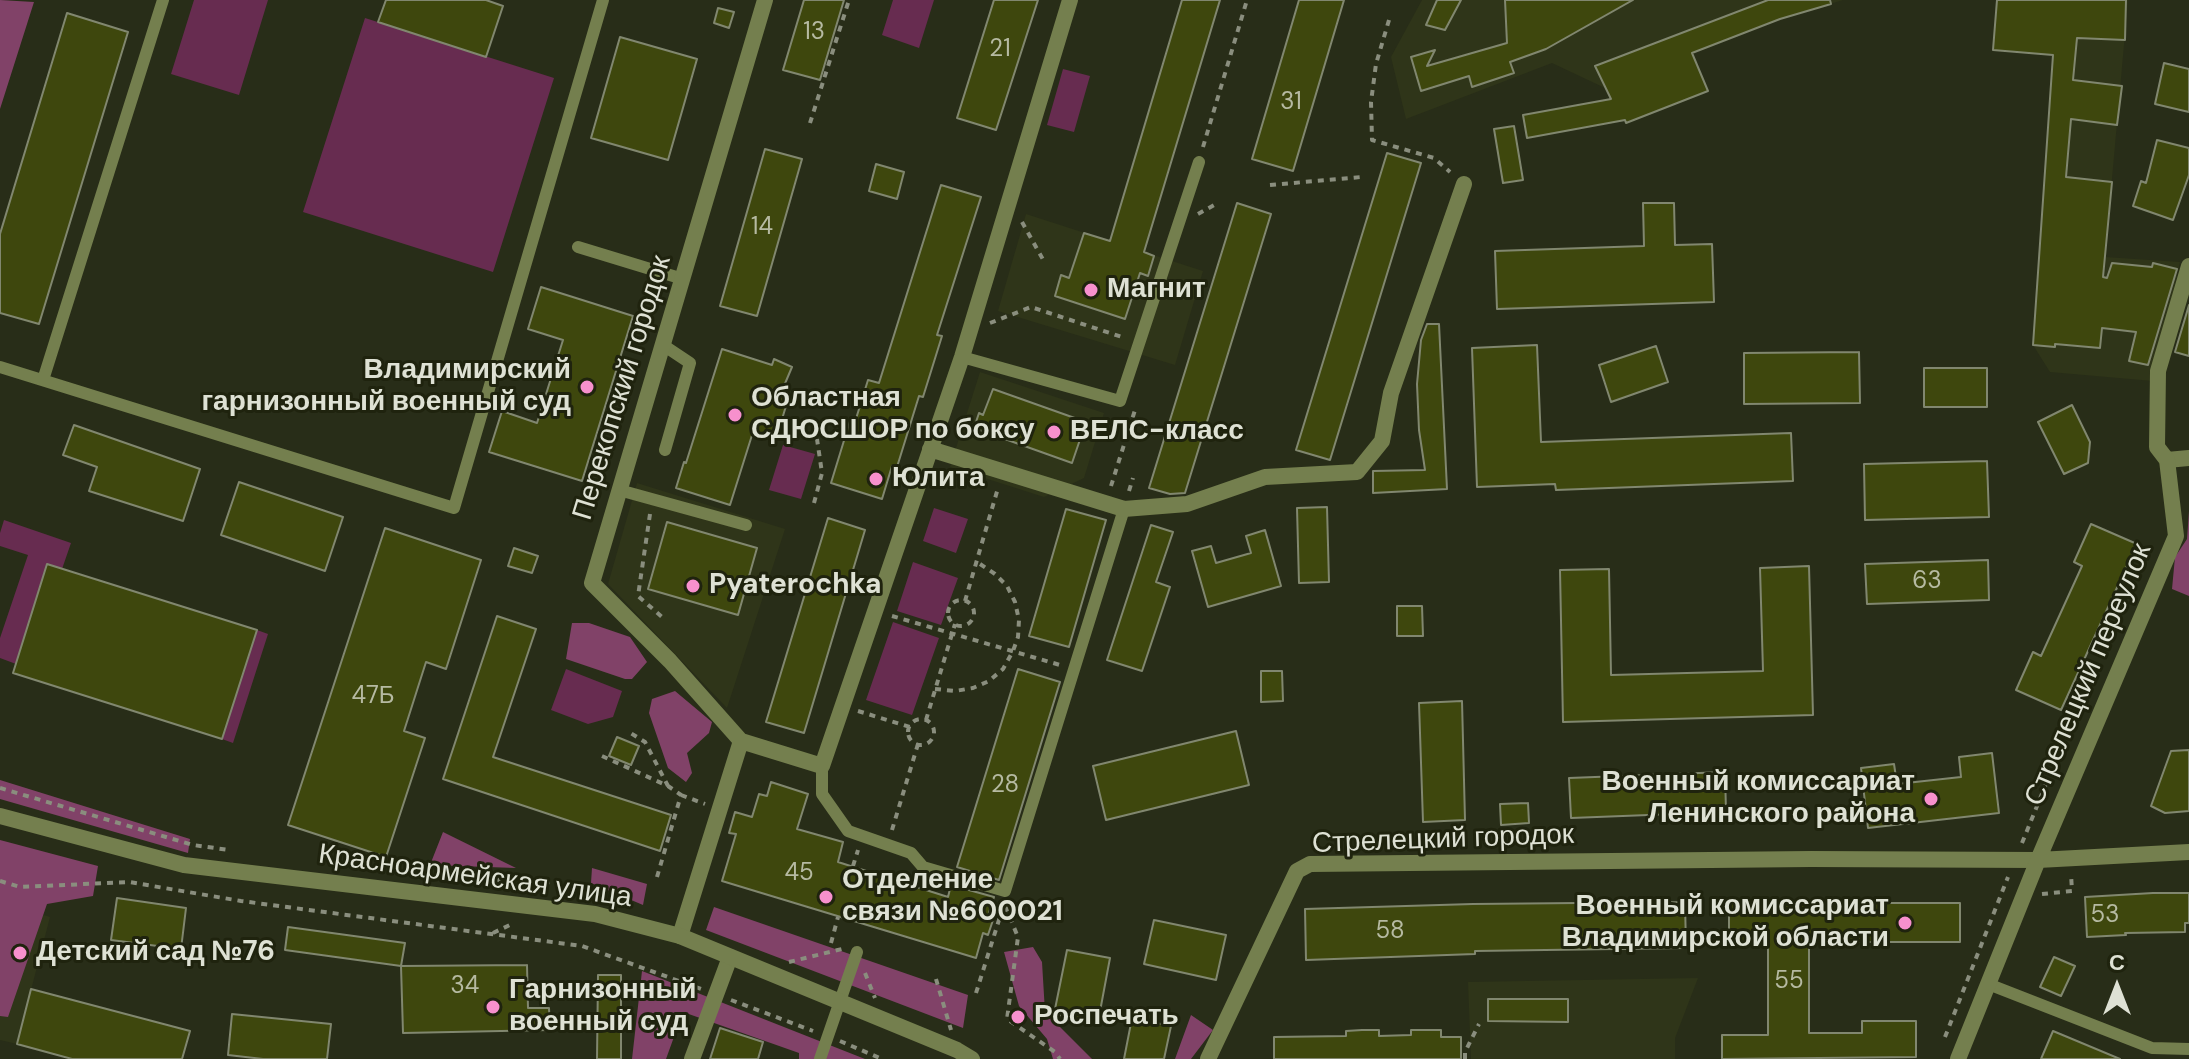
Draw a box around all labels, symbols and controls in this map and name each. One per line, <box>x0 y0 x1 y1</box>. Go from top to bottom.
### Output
house number: 13 <box>803 19 825 47</box>
house number: 21 <box>989 36 1011 64</box>
house number: 31 <box>1280 89 1302 117</box>
house number: 14 <box>751 214 773 242</box>
street label: Перекопский городок <box>567 252 679 524</box>
place label: Магнит <box>1107 273 1206 307</box>
marker: Магнит <box>1082 281 1100 299</box>
place label: Владимирский гарнизонный военный суд <box>201 354 571 420</box>
marker: Владимирский гарнизонный военный суд <box>578 378 596 396</box>
place label: Областная СДЮСШОР по боксу <box>751 382 1034 448</box>
marker: Областная СДЮСШОР по боксу <box>726 406 744 424</box>
place label: ВЕЛС-класс <box>1070 415 1244 449</box>
marker: ВЕЛС-класс <box>1045 423 1063 441</box>
place label: Юлита <box>892 462 984 496</box>
marker: Юлита <box>867 470 885 488</box>
street label: Стрелецкий переулок <box>2019 539 2159 811</box>
house number: 63 <box>1912 568 1942 596</box>
place label: Pyaterochka <box>709 569 881 603</box>
marker: Pyaterochka <box>684 577 702 595</box>
house number: 47Б <box>351 683 395 711</box>
place label: Военный комиссариат Ленинского района <box>1602 766 1915 832</box>
house number: 28 <box>991 772 1019 800</box>
marker: Военный комиссариат Ленинского района <box>1922 790 1940 808</box>
street label: Стрелецкий городок <box>1311 819 1575 861</box>
street label: Красноармейская улица <box>316 838 634 916</box>
house number: 45 <box>784 860 814 888</box>
place label: Отделение связи №600021 <box>842 864 1063 930</box>
marker: Отделение связи №600021 <box>817 888 835 906</box>
place label: Военный комиссариат Владимирской области <box>1562 890 1889 956</box>
house number: 53 <box>2091 902 2119 930</box>
marker: Военный комиссариат Владимирской области <box>1896 914 1914 932</box>
house number: 58 <box>1375 918 1405 946</box>
place label: Детский сад №76 <box>36 936 275 970</box>
marker: Детский сад №76 <box>11 944 29 962</box>
north arrow <box>2077 947 2157 1027</box>
text: С <box>2109 948 2125 977</box>
house number: 55 <box>1774 968 1804 996</box>
house number: 34 <box>451 973 479 1001</box>
place label: Гарнизонный военный суд <box>509 974 697 1040</box>
marker: Гарнизонный военный суд <box>484 998 502 1016</box>
place label: Роспечать <box>1034 1000 1179 1034</box>
marker: Роспечать <box>1009 1008 1027 1026</box>

